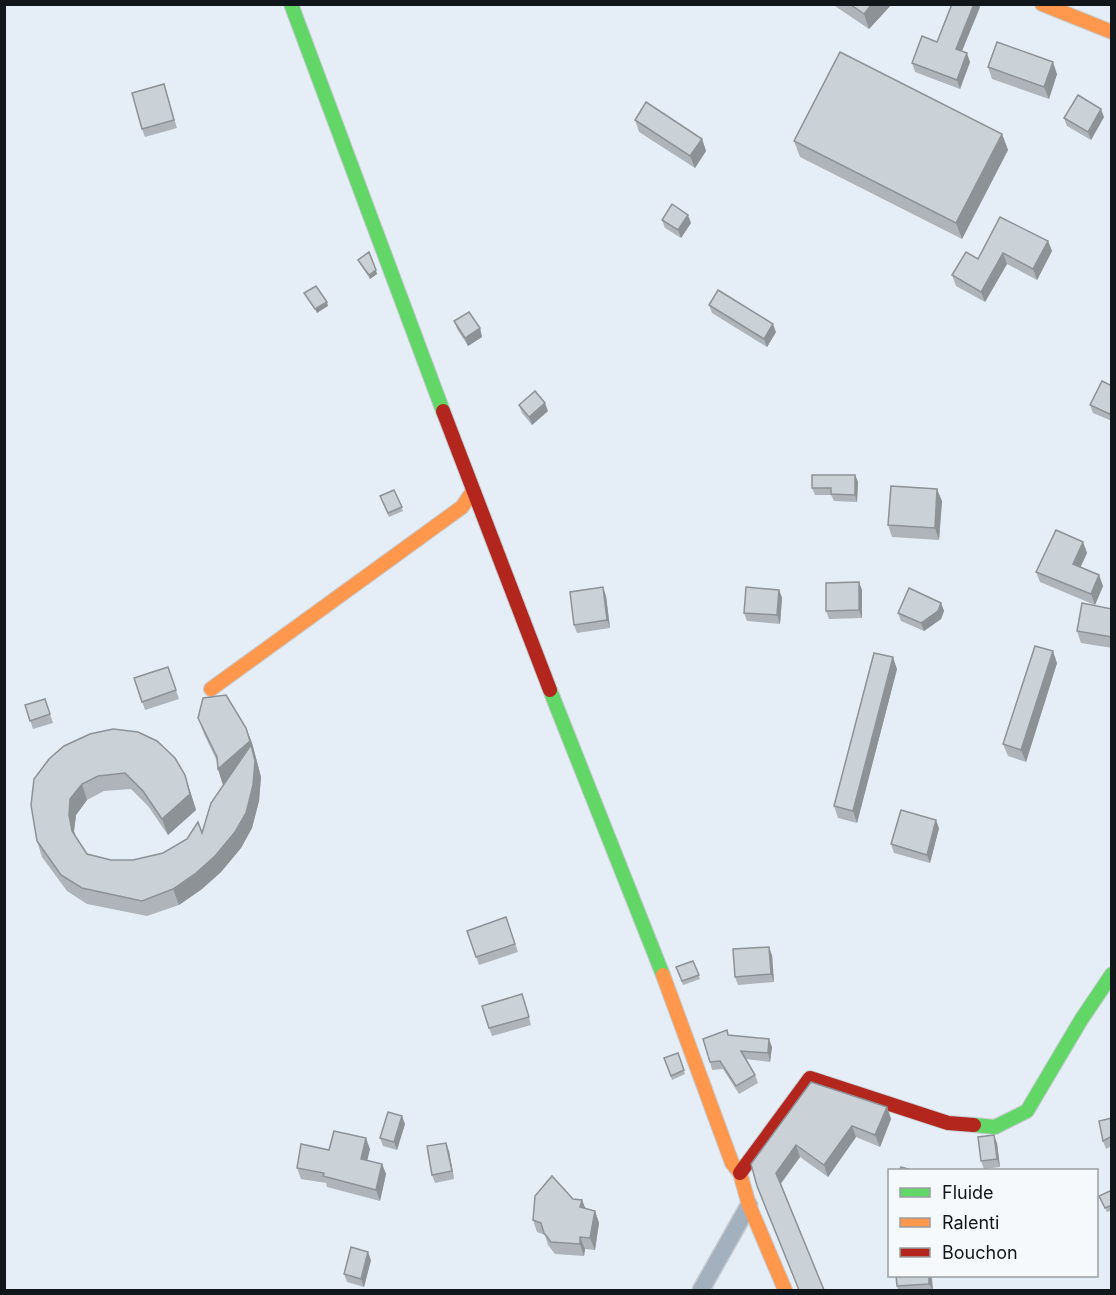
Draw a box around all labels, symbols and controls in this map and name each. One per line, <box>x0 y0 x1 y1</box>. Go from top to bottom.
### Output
legend <box>888 1169 1098 1277</box>
text: Fluide <box>942 1182 994 1203</box>
text: Ralenti <box>942 1212 999 1233</box>
text: Bouchon <box>942 1242 1018 1263</box>

